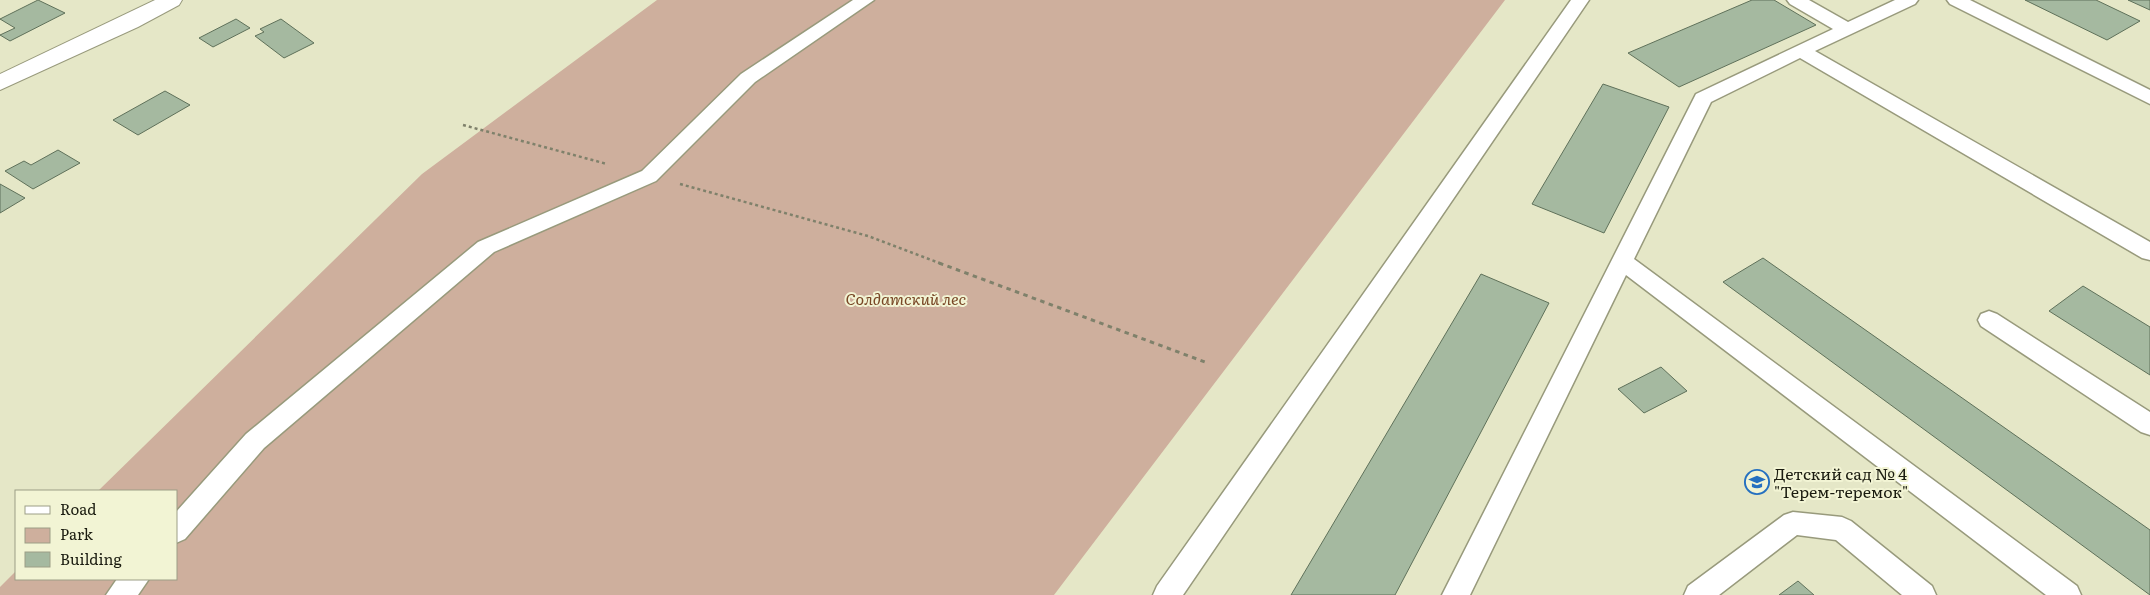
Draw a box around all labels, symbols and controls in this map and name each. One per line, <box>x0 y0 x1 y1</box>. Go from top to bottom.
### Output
park label: Солдатский лес <box>846 286 967 310</box>
place label: Детский сад № 4 "Терем-теремок" <box>1774 461 1908 503</box>
school or university icon: Детский сад № 4 "Терем-теремок" <box>1744 469 1770 495</box>
legend <box>15 490 178 580</box>
text: Road <box>60 497 96 520</box>
text: Park <box>60 522 94 545</box>
text: Building <box>60 547 122 570</box>

